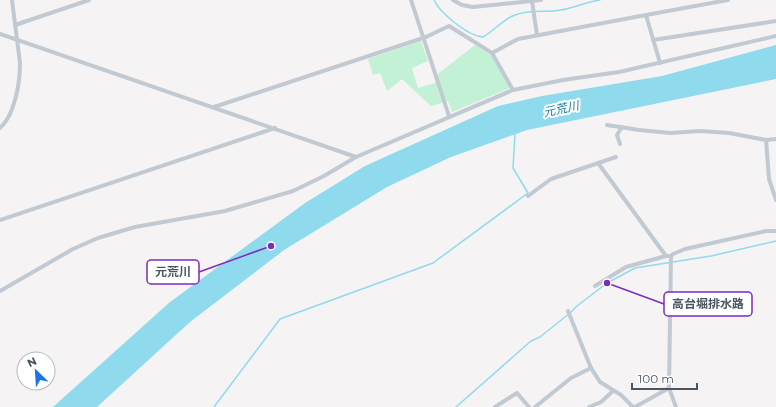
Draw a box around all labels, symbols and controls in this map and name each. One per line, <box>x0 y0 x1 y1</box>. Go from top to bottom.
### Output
water label: 元荒川 <box>542 97 582 120</box>
callout: 元荒川 <box>147 260 199 284</box>
text: 元荒川 <box>155 264 191 279</box>
callout: 高台堀排水路 <box>664 292 752 316</box>
text: 高台堀排水路 <box>672 296 744 311</box>
north arrow <box>16 351 56 391</box>
text: N <box>25 354 39 370</box>
scale bar <box>632 365 697 391</box>
text: 100 m <box>638 371 674 386</box>

